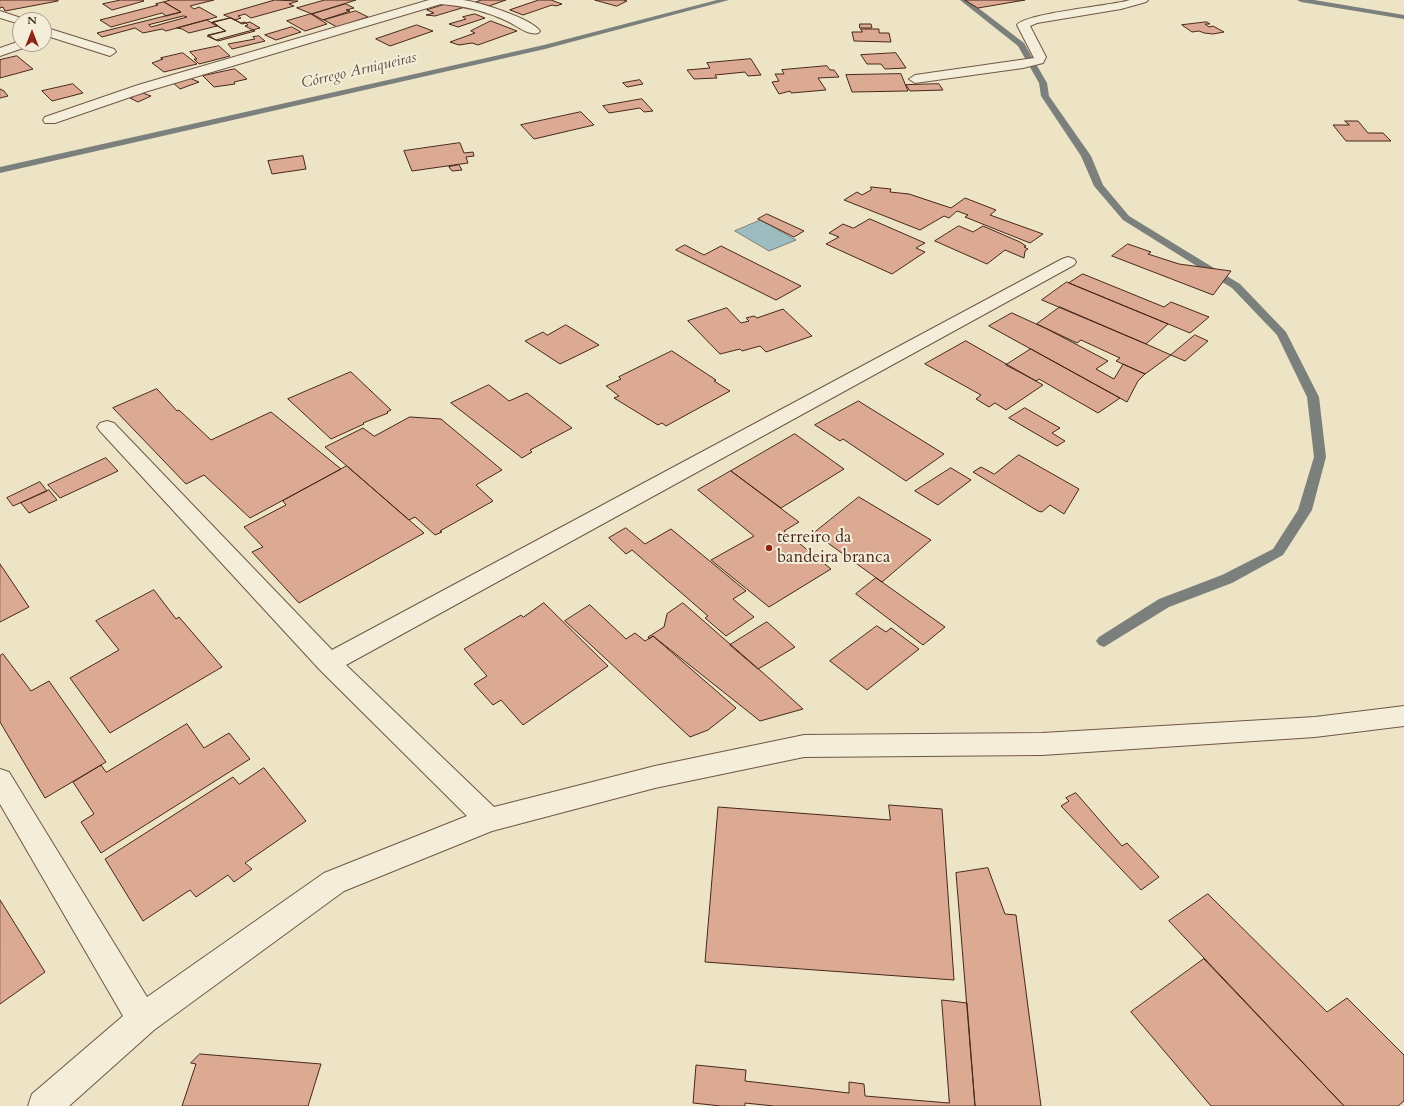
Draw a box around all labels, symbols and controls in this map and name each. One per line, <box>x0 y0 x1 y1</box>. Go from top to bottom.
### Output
north arrow <box>12 12 52 52</box>
text: N <box>27 13 37 28</box>
water label: Córrego Arniqueiras <box>300 49 418 93</box>
place label: terreiro da bandeira branca <box>777 528 890 568</box>
marker: terreiro da bandeira branca <box>764 543 774 553</box>

